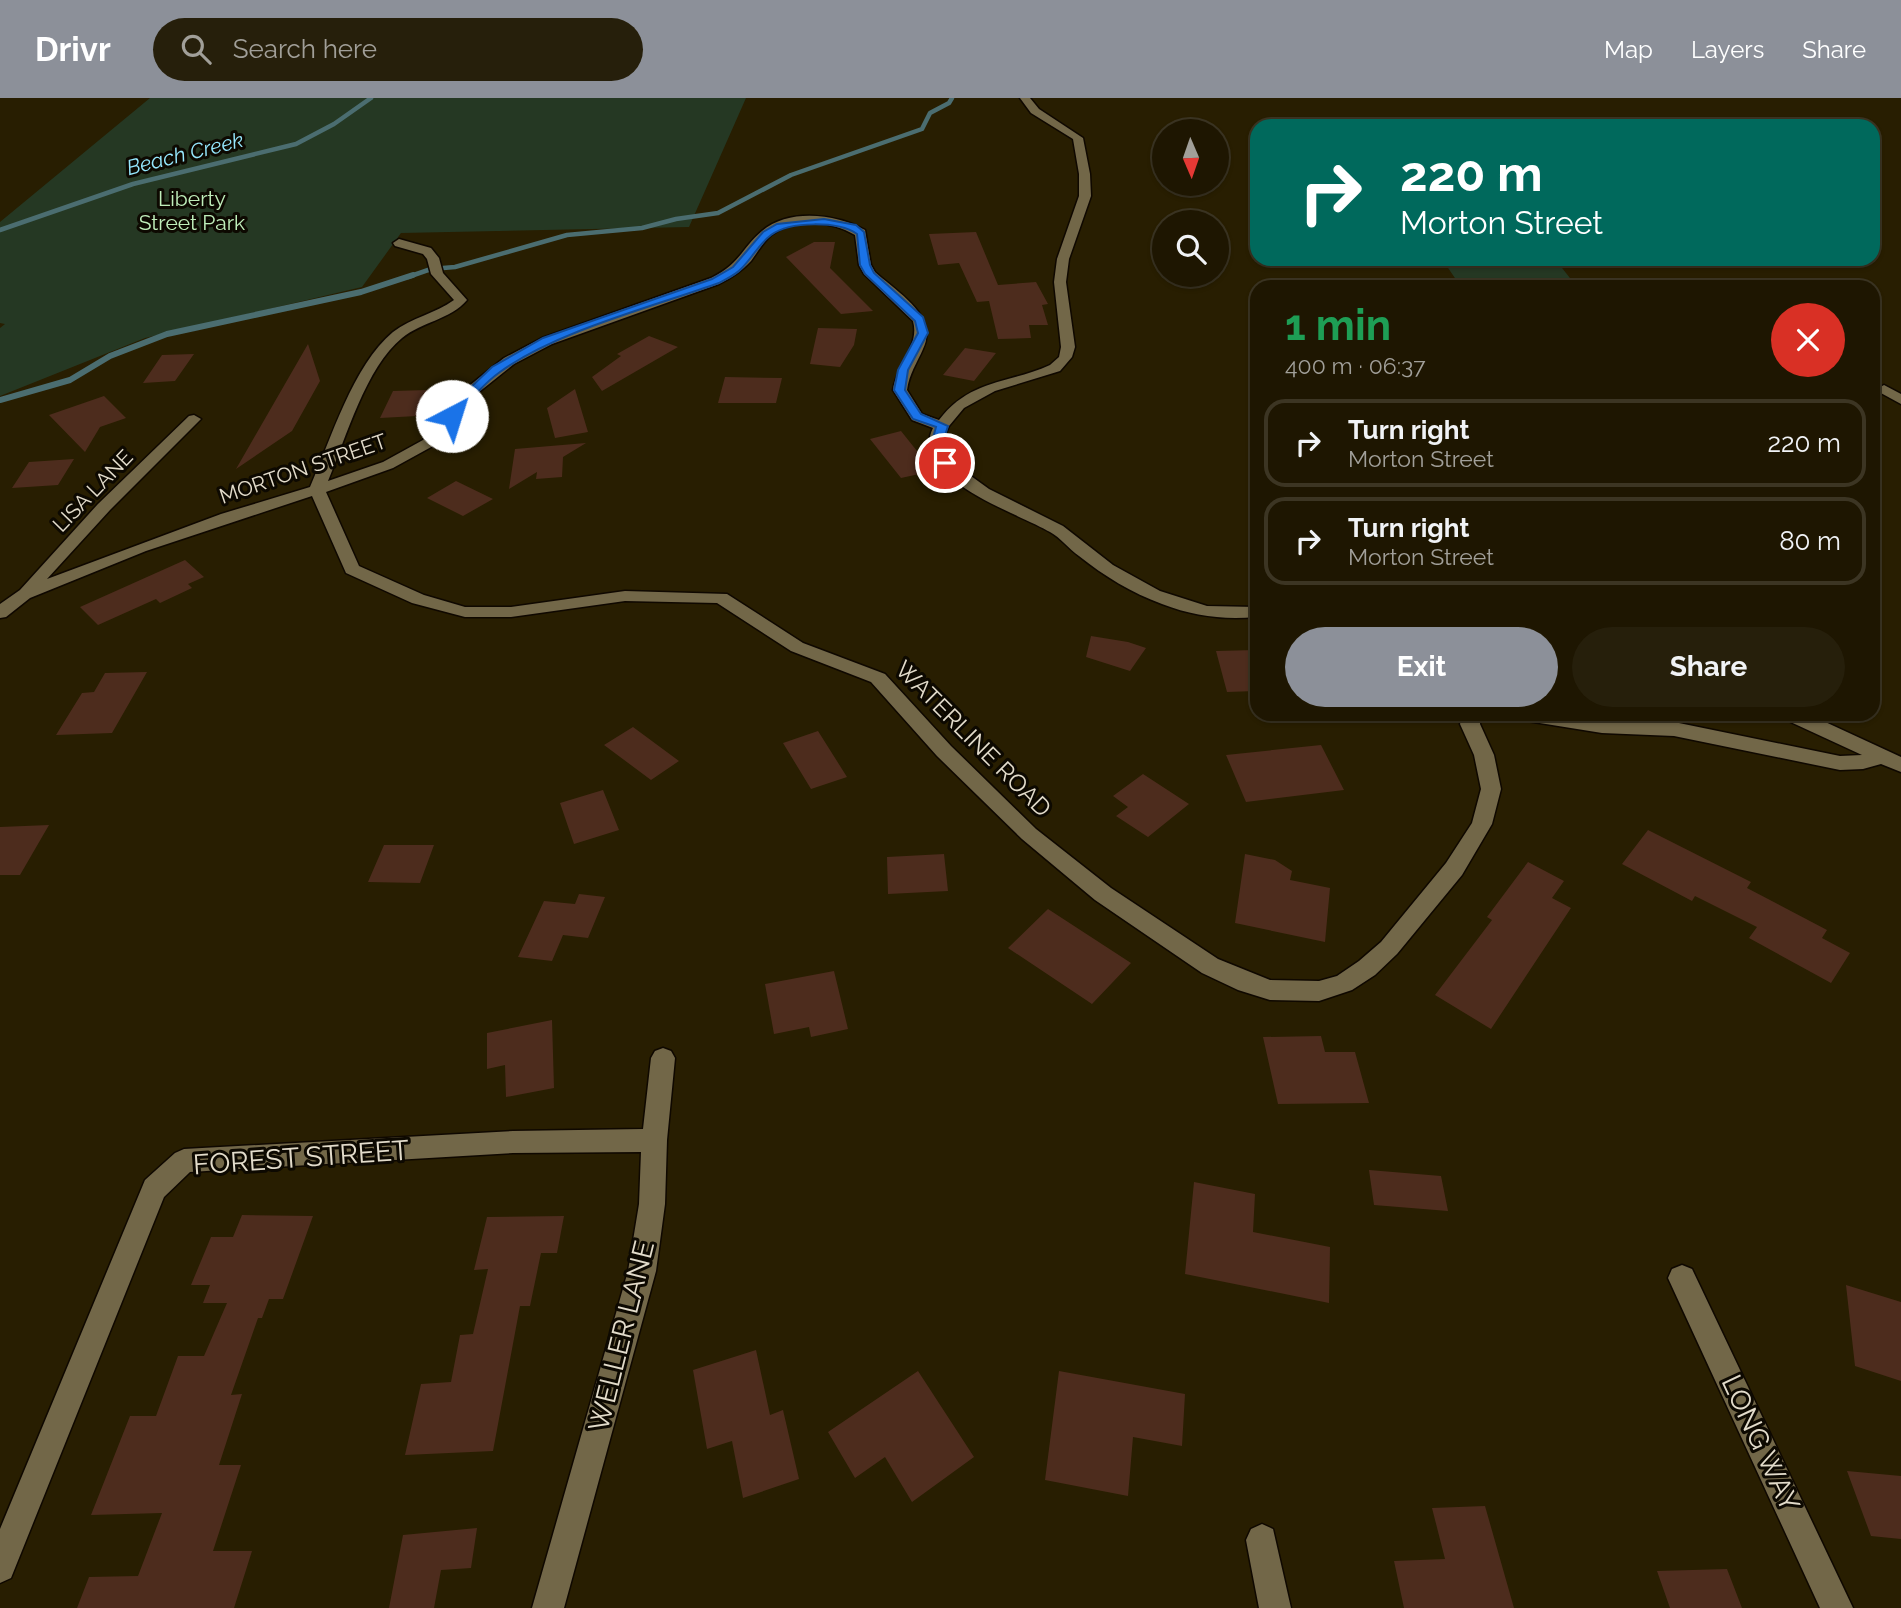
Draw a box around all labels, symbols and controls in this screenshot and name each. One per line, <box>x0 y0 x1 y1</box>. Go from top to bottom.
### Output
search box <box>153 18 643 81</box>
text: Drivr <box>35 30 111 69</box>
icon: search <box>177 30 215 68</box>
text: Search here <box>233 34 377 64</box>
text: Map <box>1604 35 1653 64</box>
text: Layers <box>1691 35 1764 64</box>
text: Share <box>1802 35 1866 64</box>
north arrow <box>1152 119 1228 196</box>
map controls <box>1152 119 1229 287</box>
water label: Beach Creek <box>124 127 246 180</box>
text: 220 m <box>1400 145 1543 202</box>
icon: right <box>1285 147 1376 238</box>
park label: Liberty Street Park <box>139 186 245 235</box>
text: Morton Street <box>1400 204 1603 241</box>
button: search <box>1152 210 1229 287</box>
text: 1 min <box>1285 301 1391 350</box>
button: close <box>1771 303 1845 377</box>
text: 400 m · 06:37 <box>1285 352 1426 379</box>
position arrow <box>415 379 489 453</box>
text: Turn right <box>1348 415 1469 445</box>
icon: right <box>1289 424 1327 462</box>
street label: MORTON STREET <box>216 428 390 509</box>
text: 220 m <box>1767 428 1841 458</box>
pin <box>915 433 975 493</box>
street label: LISA LANE <box>47 444 138 537</box>
icon: arrive <box>926 444 964 482</box>
text: Morton Street <box>1348 445 1494 472</box>
text: Turn right <box>1348 513 1469 543</box>
icon: right <box>1289 522 1327 560</box>
text: 80 m <box>1779 526 1841 556</box>
text: Morton Street <box>1348 543 1494 570</box>
button: Exit <box>1285 627 1558 707</box>
button: Share <box>1572 627 1845 707</box>
street label: WATERLINE ROAD <box>889 655 1057 823</box>
street label: FOREST STREET <box>192 1133 410 1181</box>
street label: WELLER LANE <box>582 1237 661 1435</box>
street label: LONG WAY <box>1715 1370 1807 1517</box>

